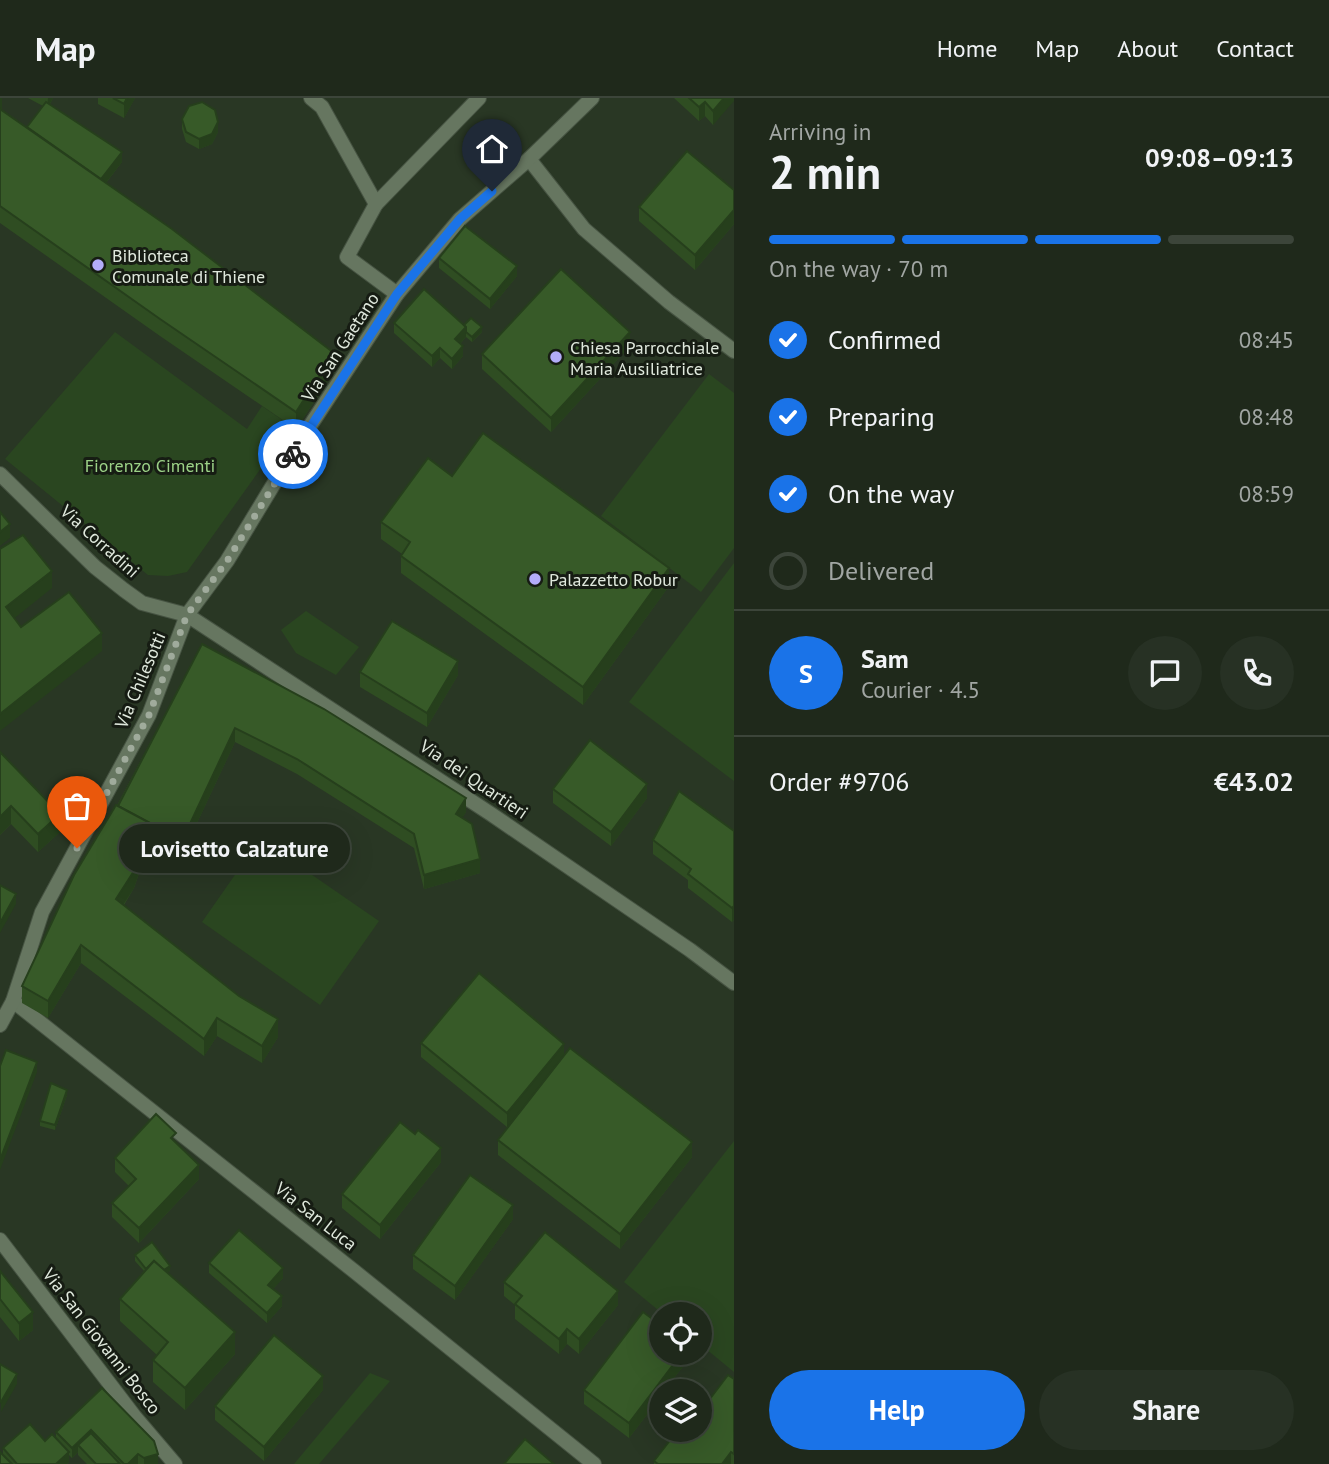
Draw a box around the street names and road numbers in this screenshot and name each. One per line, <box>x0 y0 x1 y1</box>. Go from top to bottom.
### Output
street label: Via San Gaetano <box>296 288 384 407</box>
street label: Via Corradini <box>55 499 144 582</box>
street label: Via Chilesotti <box>109 628 171 733</box>
street label: Via dei Quartieri <box>415 734 533 824</box>
street label: Via San Luca <box>270 1176 362 1255</box>
street label: Via San Giovanni Bosco <box>37 1263 166 1419</box>

